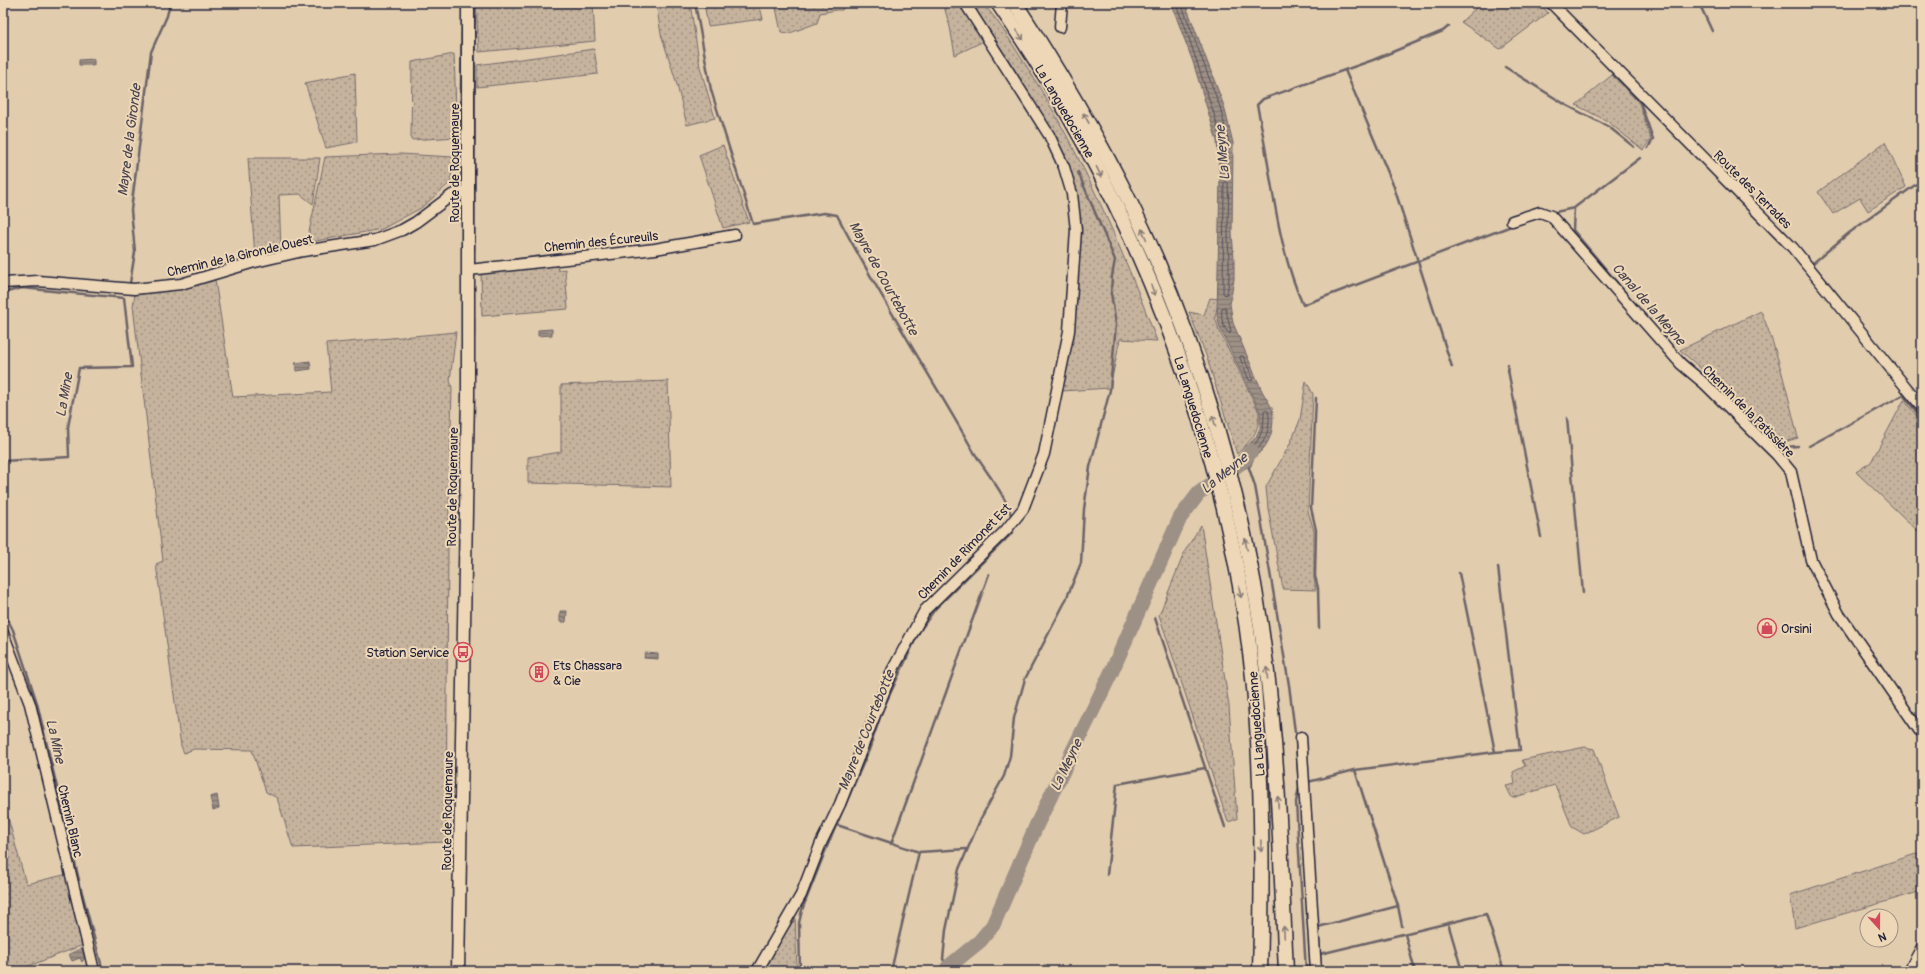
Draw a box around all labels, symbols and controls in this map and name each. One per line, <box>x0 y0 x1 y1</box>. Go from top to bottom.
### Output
one-way arrow <box>1016 29 1024 40</box>
street label: La Languedocienne <box>1031 62 1098 162</box>
water label: Mayre de la Gironde <box>114 81 145 197</box>
street label: Route de Roquemaure <box>447 103 463 223</box>
one-way arrow <box>1081 112 1089 124</box>
water label: La Meyne <box>1211 123 1233 181</box>
street label: Route des Terrades <box>1710 147 1795 232</box>
one-way arrow <box>1096 165 1103 177</box>
water label: Mayre de Courtebotte <box>845 218 923 340</box>
street label: Chemin des Écureuils <box>543 228 659 256</box>
one-way arrow <box>1140 228 1147 240</box>
street label: Chemin de la Gironde Ouest <box>166 231 316 281</box>
water label: Canal de la Meyne <box>1608 260 1690 350</box>
one-way arrow <box>1149 284 1157 296</box>
street label: La Languedocienne <box>1170 355 1216 461</box>
street label: Chemin de la Patissière <box>1699 362 1798 461</box>
water label: La Mine <box>52 370 77 419</box>
one-way arrow <box>1210 415 1217 428</box>
street label: Route de Roquemaure <box>444 427 462 547</box>
water label: La Meyne <box>1198 448 1253 497</box>
street label: Chemin de Rimonet Est <box>915 500 1015 603</box>
one-way arrow <box>1241 538 1249 551</box>
one-way arrow <box>1236 585 1244 598</box>
shop icon: Orsini <box>1756 617 1778 639</box>
place label: Orsini <box>1781 621 1812 637</box>
bus stop icon: Station Service <box>452 641 474 663</box>
place label: Station Service <box>366 645 450 661</box>
place label: Ets Chassara & Cie <box>553 658 622 689</box>
building icon: Ets Chassara & Cie <box>528 661 550 683</box>
water label: Mayre de Courtebotte <box>835 666 899 792</box>
one-way arrow <box>1263 667 1271 680</box>
street label: La Languedocienne <box>1245 670 1269 777</box>
water label: La Mine <box>42 717 69 767</box>
water label: La Meyne <box>1047 735 1087 794</box>
street label: Route de Roquemaure <box>439 751 457 871</box>
street label: Chemin Blanc <box>54 783 86 860</box>
one-way arrow <box>1274 796 1281 809</box>
one-way arrow <box>1257 839 1265 852</box>
north arrow <box>1859 908 1899 948</box>
one-way arrow <box>1280 926 1288 939</box>
text: N <box>1876 929 1888 944</box>

